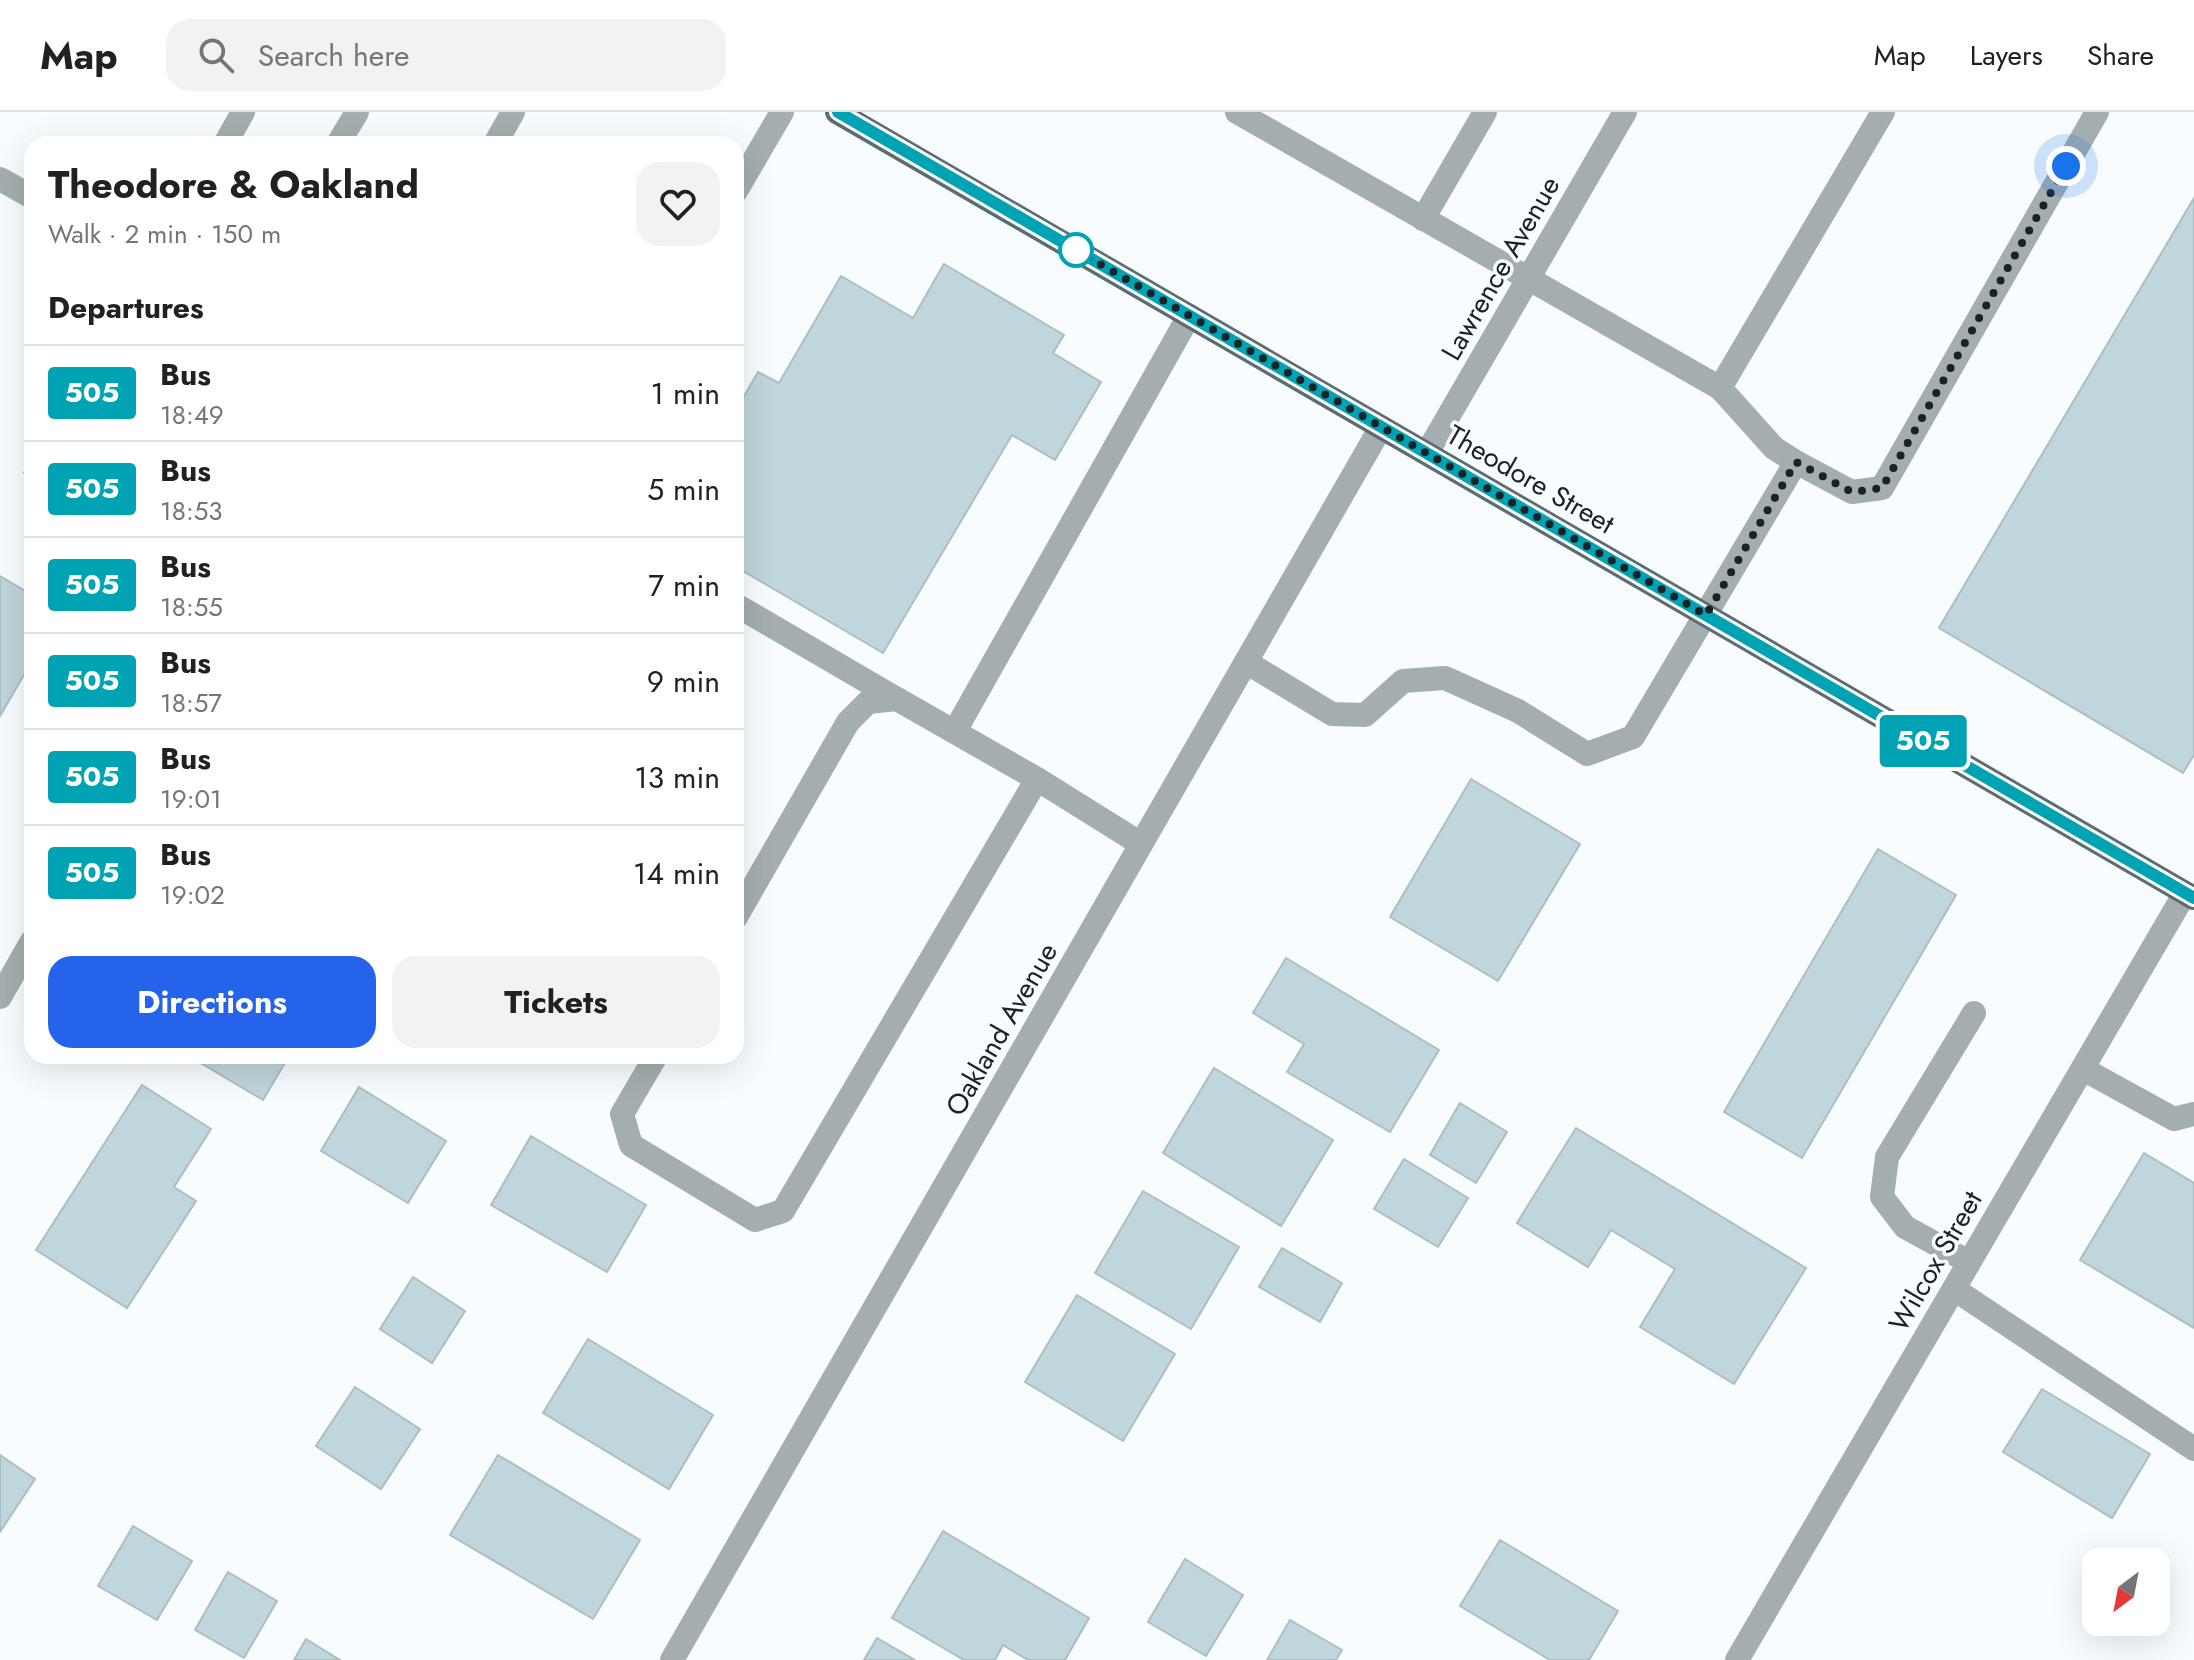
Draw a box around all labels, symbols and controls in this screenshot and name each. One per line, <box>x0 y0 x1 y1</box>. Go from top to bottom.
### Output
search box <box>166 19 726 91</box>
text: Map <box>40 28 118 83</box>
icon: search <box>194 33 238 77</box>
text: Search here <box>258 34 410 77</box>
text: Map <box>1874 35 1926 76</box>
text: Layers <box>1970 35 2043 76</box>
text: Share <box>2087 35 2154 76</box>
your location <box>2046 146 2086 186</box>
text: Theodore & Oakland <box>48 157 419 212</box>
button: heart <box>636 162 720 246</box>
street label: Lawrence Avenue <box>1431 168 1570 368</box>
text: Walk · 2 min · 150 m <box>48 215 281 253</box>
unlabelled marker <box>1059 233 1093 267</box>
text: Departures <box>48 286 204 329</box>
text: Bus <box>160 353 211 396</box>
text: 505 <box>65 372 119 413</box>
text: 1 min <box>651 372 720 415</box>
text: 18:49 <box>160 396 224 434</box>
street label: Theodore Street <box>1439 415 1622 544</box>
text: Bus <box>160 449 211 492</box>
text: 505 <box>65 468 119 509</box>
text: 5 min <box>647 468 720 511</box>
text: 18:53 <box>160 492 223 530</box>
text: Bus <box>160 545 211 588</box>
text: 505 <box>65 564 119 605</box>
text: 7 min <box>648 564 720 607</box>
text: 18:55 <box>160 588 223 626</box>
text: Bus <box>160 641 211 684</box>
text: 505 <box>65 660 119 701</box>
text: 9 min <box>647 660 720 703</box>
text: 18:57 <box>160 684 222 722</box>
line badge: 505 <box>1877 715 1969 767</box>
text: 505 <box>1896 720 1950 761</box>
text: Bus <box>160 737 211 780</box>
text: 505 <box>65 756 119 797</box>
text: 13 min <box>634 756 720 799</box>
text: 19:01 <box>160 780 222 818</box>
text: Bus <box>160 833 211 876</box>
text: 505 <box>65 852 119 893</box>
text: 14 min <box>633 852 720 895</box>
text: 19:02 <box>160 876 225 914</box>
street label: Oakland Avenue <box>935 935 1068 1124</box>
button: Directions <box>48 956 376 1048</box>
button: Tickets <box>392 956 720 1048</box>
street label: Wilcox Street <box>1879 1183 1992 1339</box>
north arrow <box>2082 1548 2170 1636</box>
map controls <box>2082 1548 2170 1636</box>

